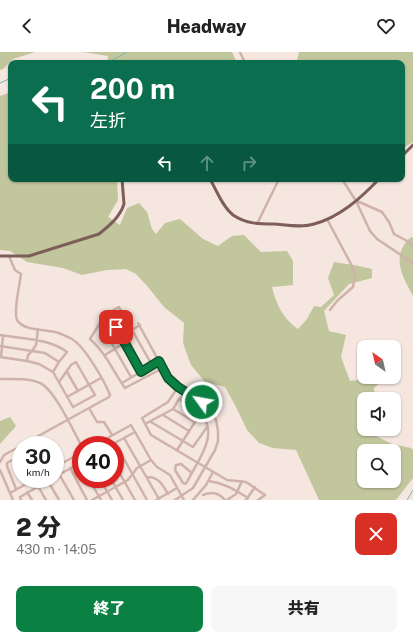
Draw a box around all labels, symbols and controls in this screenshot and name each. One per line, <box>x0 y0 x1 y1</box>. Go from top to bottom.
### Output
icon: back <box>16 15 38 37</box>
icon: heart <box>375 15 397 37</box>
text: Headway <box>167 16 246 37</box>
text: 200 m <box>90 72 175 105</box>
icon: left <box>24 76 76 128</box>
text: 左折 <box>90 110 126 131</box>
icon: left <box>154 152 176 174</box>
icon: ahead <box>196 152 218 174</box>
icon: right <box>238 152 260 174</box>
pin <box>99 310 133 344</box>
icon: arrive <box>105 316 127 338</box>
north arrow <box>357 340 401 384</box>
map controls <box>357 340 401 488</box>
position arrow <box>181 381 223 423</box>
button: sound <box>357 392 401 436</box>
speed limit sign: 40 <box>72 436 124 488</box>
button: search <box>357 444 401 488</box>
text: 30 <box>25 445 51 469</box>
text: km/h <box>26 466 50 478</box>
text: 2 分 <box>16 513 61 541</box>
button: close <box>355 513 397 555</box>
text: 430 m · 14:05 <box>16 542 97 557</box>
button: 終了 <box>16 586 203 632</box>
button: 共有 <box>211 586 397 632</box>

